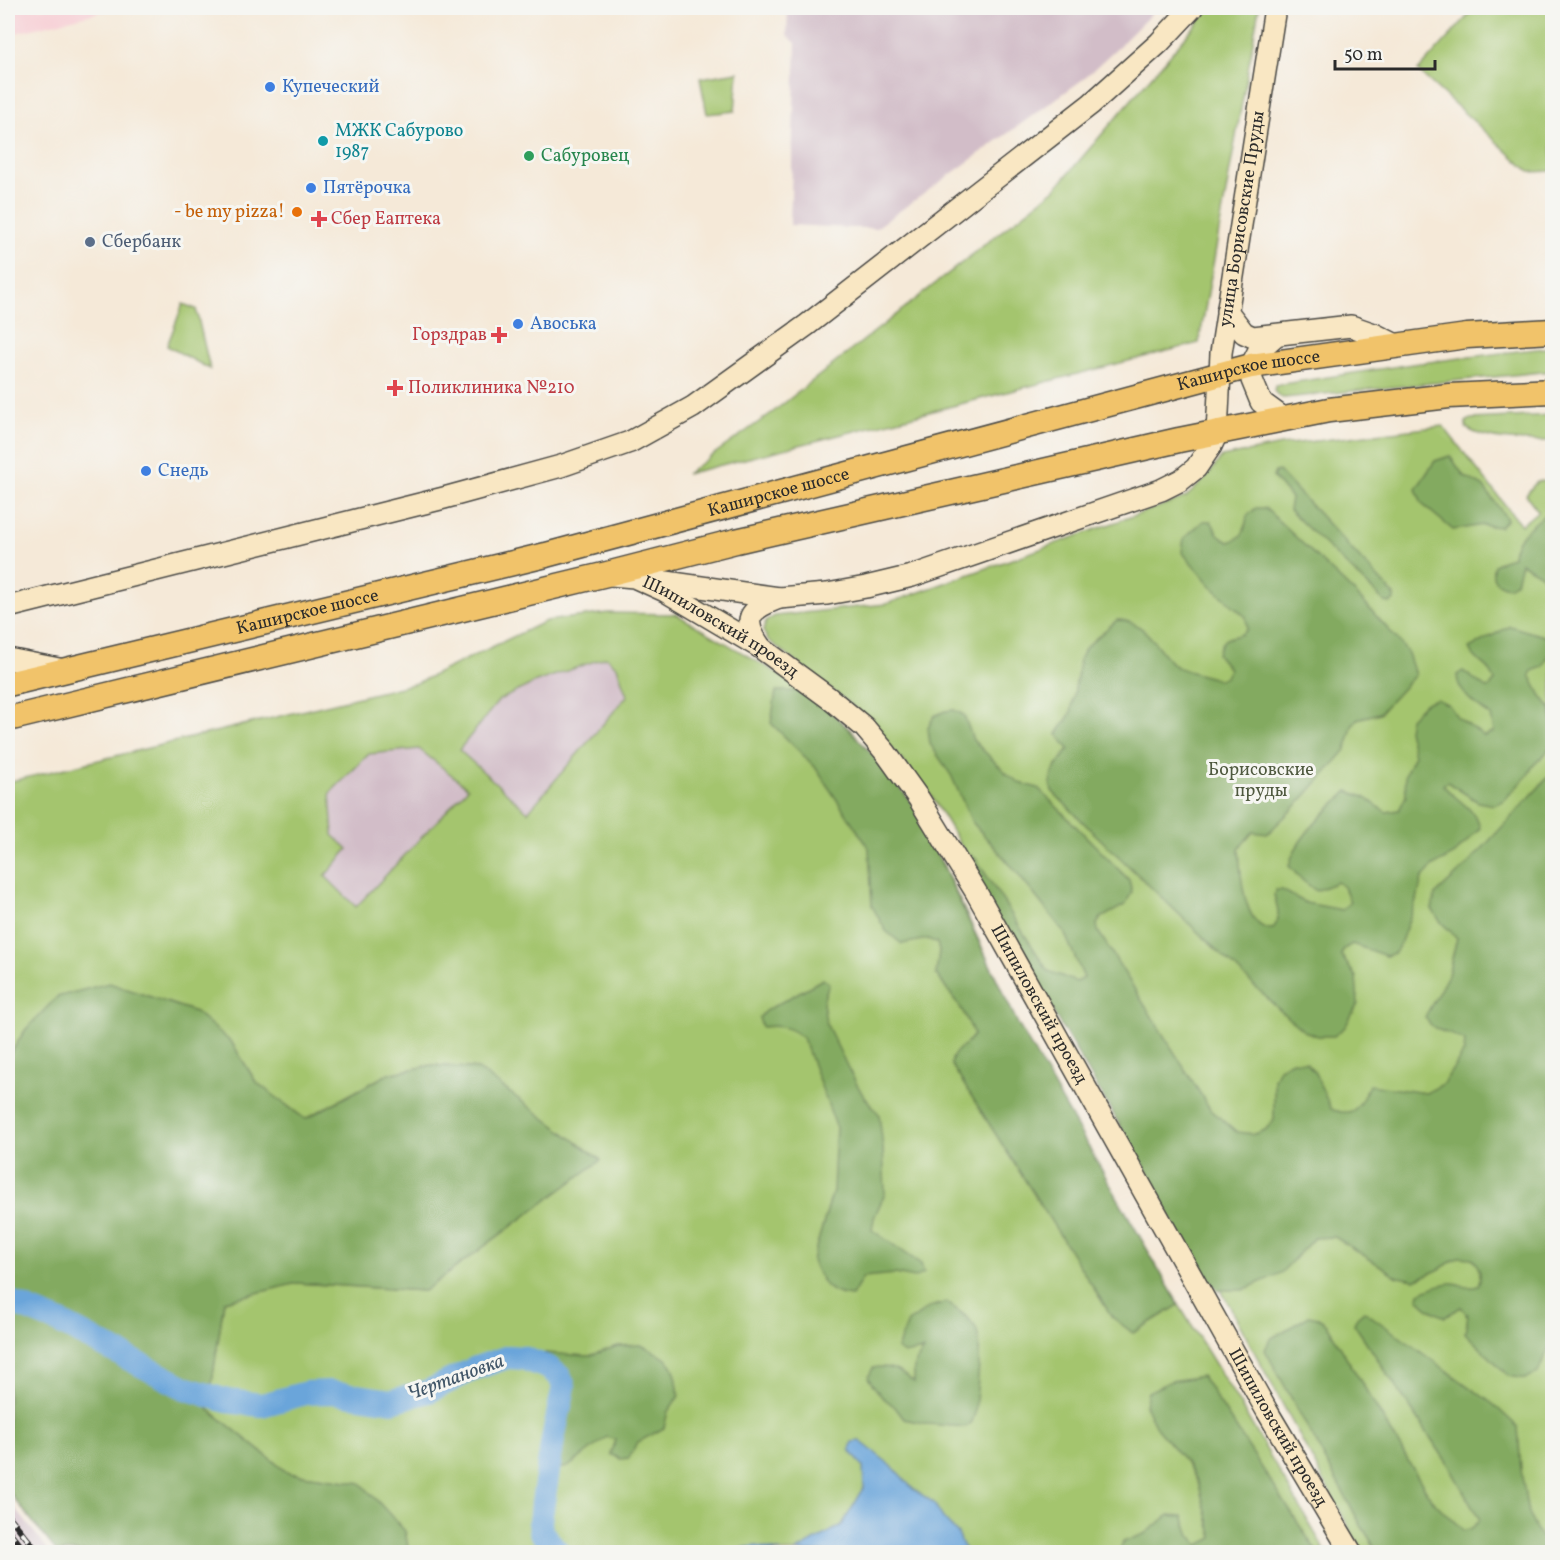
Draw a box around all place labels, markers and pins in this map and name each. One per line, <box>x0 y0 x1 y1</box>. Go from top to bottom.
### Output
place label: Купеческий <box>282 75 379 100</box>
marker: Купеческий <box>263 80 277 94</box>
place label: МЖК Сабурово 1987 <box>335 119 463 165</box>
marker: МЖК Сабурово 1987 <box>316 134 330 148</box>
place label: Сабуровец <box>541 144 630 169</box>
marker: Сабуровец <box>522 149 536 163</box>
place label: Пятёрочка <box>323 176 411 201</box>
marker: Пятёрочка <box>304 181 318 195</box>
place label: - be my pizza! <box>174 200 285 225</box>
marker: - be my pizza! <box>290 205 304 219</box>
place label: Сбер Еаптека <box>331 207 441 232</box>
marker: Сбер Еаптека <box>312 212 326 226</box>
place label: Сбербанк <box>102 230 182 255</box>
marker: Сбербанк <box>83 235 97 249</box>
place label: Авоська <box>530 312 597 337</box>
marker: Авоська <box>511 317 525 331</box>
place label: Горздрав <box>412 323 487 348</box>
marker: Горздрав <box>492 328 506 342</box>
place label: Поликлиника №210 <box>408 376 575 401</box>
marker: Поликлиника №210 <box>386 379 404 397</box>
place label: Снедь <box>158 459 209 484</box>
marker: Снедь <box>139 464 153 478</box>

